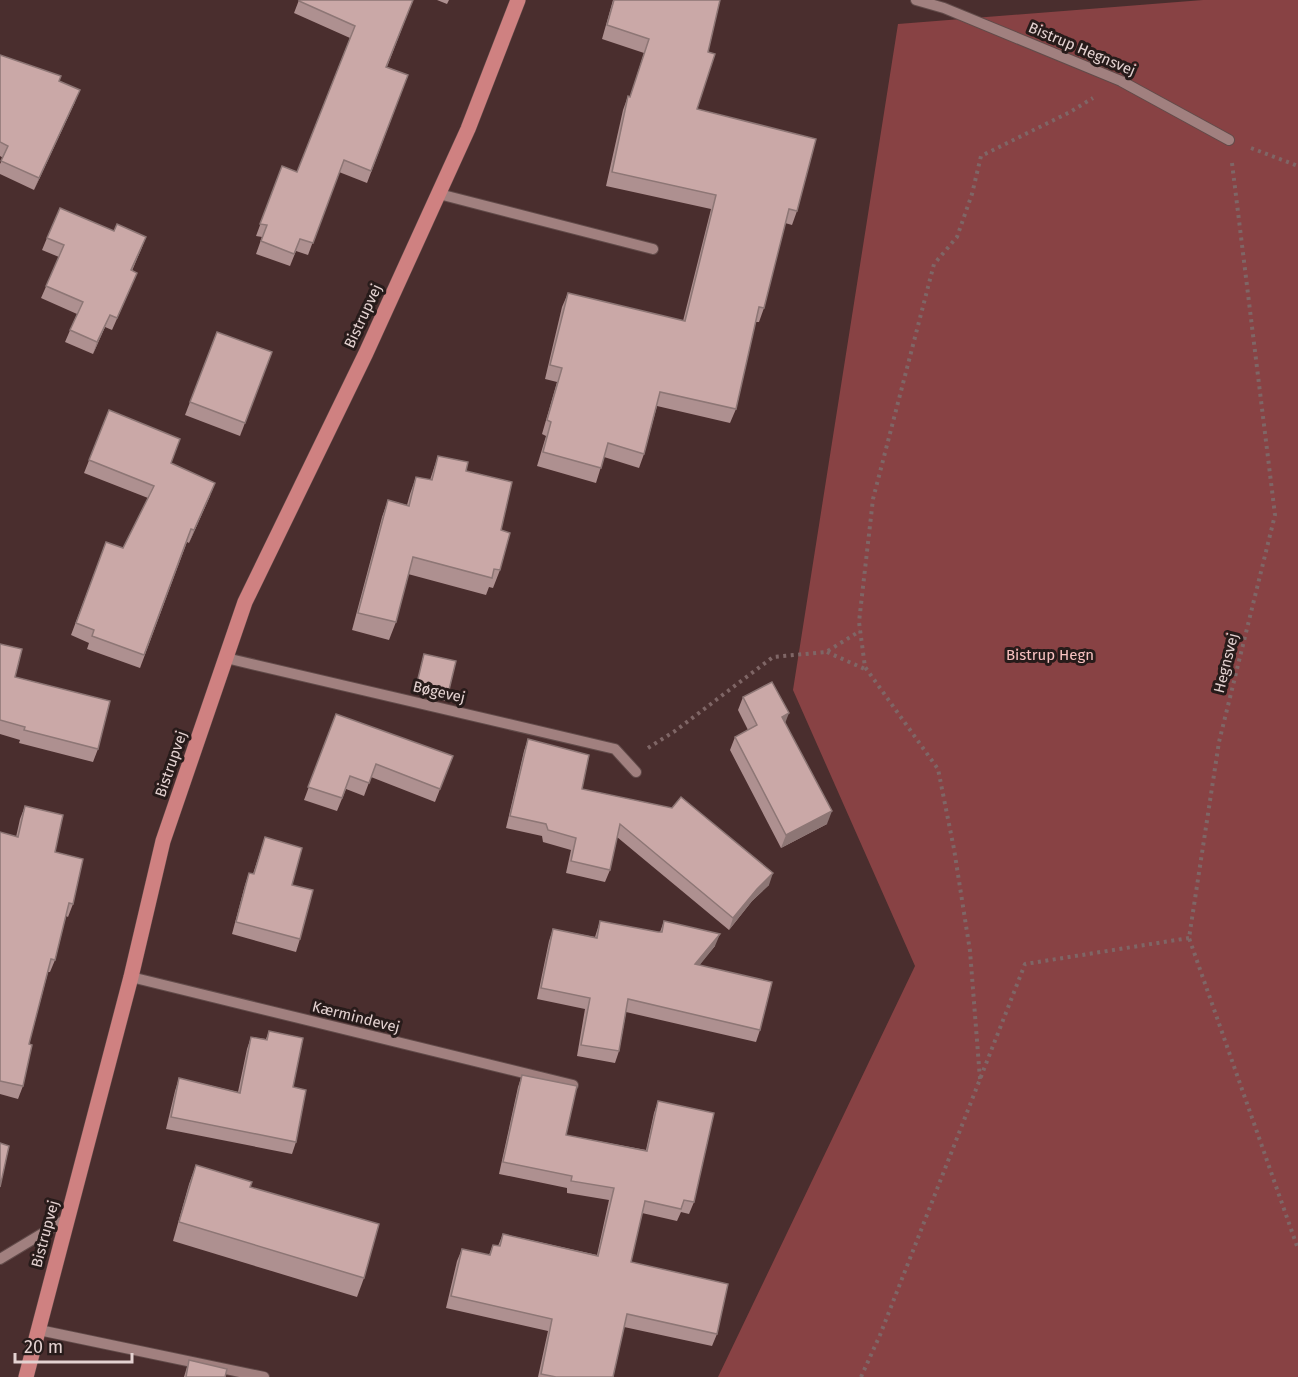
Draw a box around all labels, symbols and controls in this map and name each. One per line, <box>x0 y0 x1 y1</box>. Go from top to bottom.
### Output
street label: Bistrup Hegnsvej <box>1026 18 1138 80</box>
street label: Bistrupvej <box>340 281 386 351</box>
street label: Hegnsvej <box>1210 631 1242 695</box>
park label: Bistrup Hegn <box>1006 646 1094 664</box>
street label: Bøgevej <box>411 677 467 707</box>
street label: Bistrupvej <box>151 729 191 799</box>
street label: Kærmindevej <box>310 997 402 1037</box>
street label: Bistrupvej <box>27 1198 63 1270</box>
scale bar <box>15 1326 132 1364</box>
text: 20 m <box>24 1336 63 1358</box>

